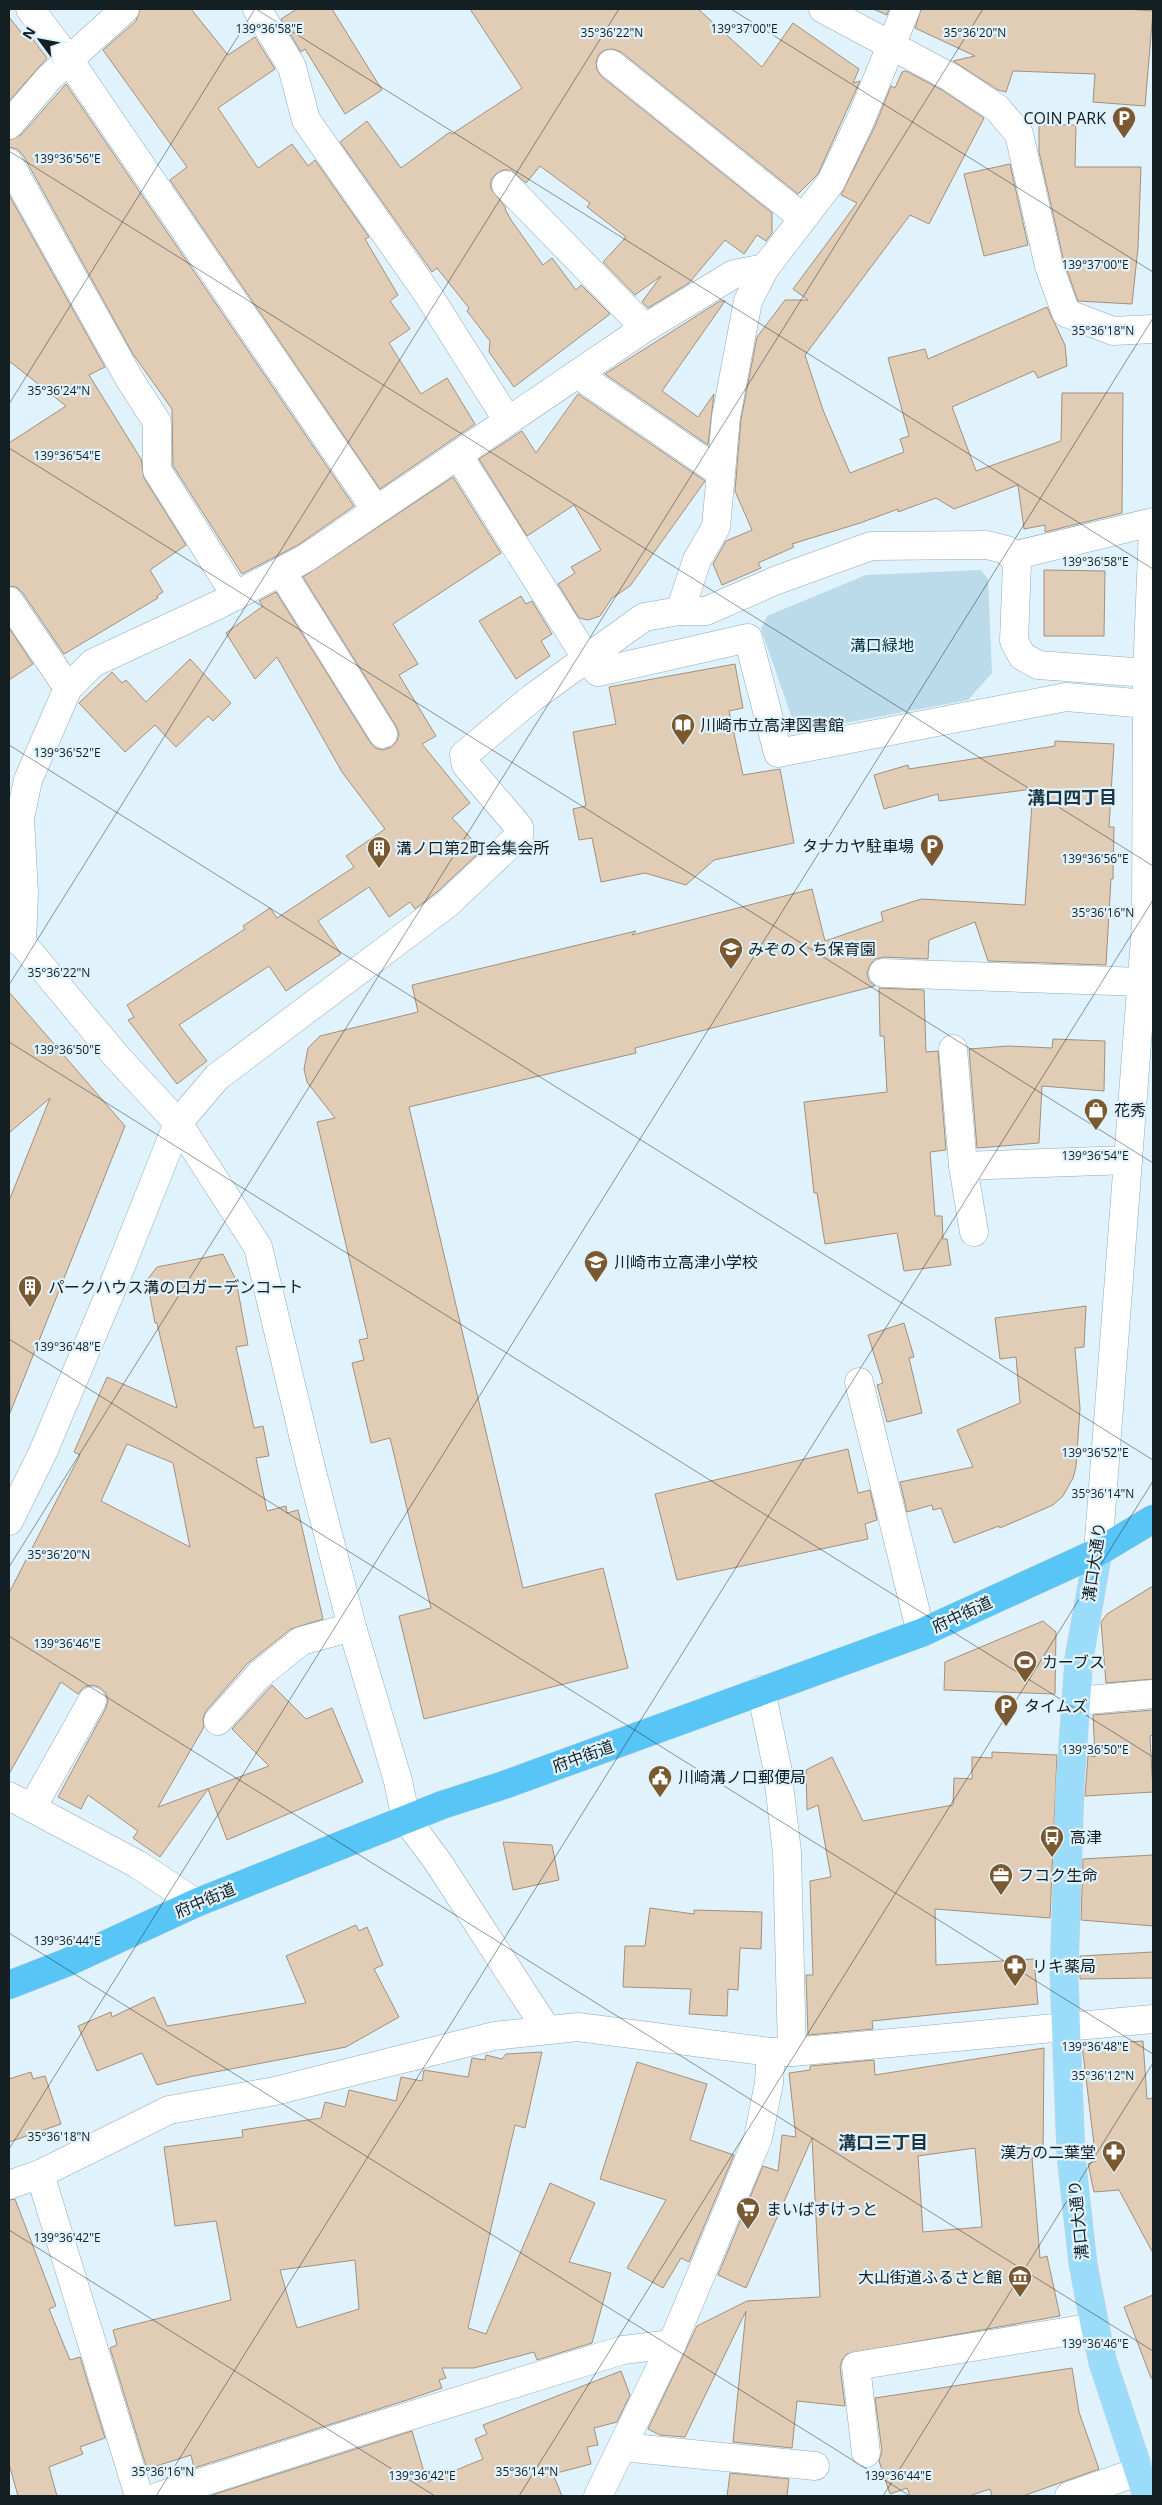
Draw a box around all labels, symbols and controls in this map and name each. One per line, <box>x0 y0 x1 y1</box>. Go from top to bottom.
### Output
north arrow <box>15 15 65 65</box>
text: 139°36'58"E <box>235 20 303 37</box>
text: 139°37'00"E <box>710 20 778 37</box>
text: N <box>17 23 40 43</box>
text: 35°36'22"N <box>581 24 643 41</box>
text: 35°36'20"N <box>944 24 1006 41</box>
parking icon: COIN PARK <box>1111 105 1137 139</box>
place label: COIN PARK <box>1023 107 1106 129</box>
text: 139°36'56"E <box>33 150 101 167</box>
text: 139°37'00"E <box>1061 256 1129 273</box>
text: 35°36'18"N <box>1072 322 1134 339</box>
text: 35°36'24"N <box>28 382 90 399</box>
text: 139°36'54"E <box>33 447 101 464</box>
text: 139°36'58"E <box>1061 553 1129 570</box>
park label: 溝口緑地 <box>850 634 914 656</box>
library icon: 川崎市立高津図書館 <box>670 712 696 746</box>
place label: 川崎市立高津図書館 <box>700 714 844 736</box>
text: 139°36'52"E <box>33 744 101 761</box>
district label: 溝口四丁目 <box>1027 785 1117 809</box>
parking icon: タナカヤ駐車場 <box>919 833 945 867</box>
building icon: 溝ノ口第2町会集会所 <box>366 835 392 869</box>
place label: タナカヤ駐車場 <box>802 835 914 857</box>
place label: 溝ノ口第2町会集会所 <box>396 837 549 859</box>
text: 139°36'56"E <box>1061 850 1129 867</box>
text: 35°36'16"N <box>1072 904 1134 921</box>
school or university icon: みぞのくち保育園 <box>718 936 744 970</box>
place label: みぞのくち保育園 <box>748 938 876 960</box>
text: 35°36'22"N <box>28 964 90 981</box>
text: 139°36'50"E <box>33 1041 101 1058</box>
shop icon: 花秀 <box>1083 1097 1109 1131</box>
place label: 花秀 <box>1114 1099 1146 1121</box>
text: 139°36'54"E <box>1061 1147 1129 1164</box>
school or university icon: 川崎市立高津小学校 <box>583 1249 609 1283</box>
place label: 川崎市立高津小学校 <box>614 1251 758 1273</box>
building icon: パークハウス溝の口ガーデンコート <box>17 1274 43 1308</box>
place label: パークハウス溝の口ガーデンコート <box>48 1276 303 1298</box>
text: 139°36'48"E <box>33 1338 101 1355</box>
text: 139°36'52"E <box>1061 1444 1129 1461</box>
text: 35°36'14"N <box>1072 1485 1134 1502</box>
street label: 溝口大通り <box>1078 1521 1110 1603</box>
text: 35°36'20"N <box>28 1546 90 1563</box>
street label: 府中街道 <box>928 1591 996 1637</box>
text: 139°36'46"E <box>33 1635 101 1652</box>
sports icon: カーブス <box>1012 1649 1038 1683</box>
place label: カーブス <box>1042 1651 1105 1673</box>
parking icon: タイムズ <box>993 1693 1019 1727</box>
place label: タイムズ <box>1024 1695 1088 1717</box>
street label: 府中街道 <box>549 1735 617 1777</box>
text: 139°36'50"E <box>1061 1741 1129 1758</box>
public building icon: 川崎溝ノ口郵便局 <box>647 1764 673 1798</box>
place label: 川崎溝ノ口郵便局 <box>678 1766 806 1788</box>
bus stop icon: 高津 <box>1039 1824 1065 1858</box>
place label: 高津 <box>1070 1826 1102 1848</box>
office icon: フコク生命 <box>988 1862 1014 1896</box>
place label: フコク生命 <box>1018 1864 1098 1886</box>
street label: 府中街道 <box>171 1877 239 1923</box>
text: 139°36'44"E <box>33 1932 101 1949</box>
pharmacy icon: リキ薬局 <box>1002 1953 1028 1987</box>
place label: リキ薬局 <box>1032 1955 1096 1977</box>
text: 139°36'48"E <box>1061 2038 1129 2055</box>
text: 35°36'12"N <box>1072 2067 1134 2084</box>
text: 35°36'18"N <box>28 2128 90 2145</box>
district label: 溝口三丁目 <box>838 2130 928 2154</box>
pharmacy icon: 漢方の二葉堂 <box>1101 2139 1127 2173</box>
place label: 漢方の二葉堂 <box>1000 2141 1096 2163</box>
street label: 溝口大通り <box>1063 2179 1093 2261</box>
supermarket icon: まいばすけっと <box>735 2196 761 2230</box>
place label: まいばすけっと <box>766 2198 878 2220</box>
text: 139°36'42"E <box>33 2229 101 2246</box>
museum icon: 大山街道ふるさと館 <box>1007 2264 1033 2298</box>
place label: 大山街道ふるさと館 <box>858 2266 1002 2288</box>
text: 139°36'46"E <box>1061 2335 1129 2352</box>
text: 35°36'16"N <box>132 2463 194 2480</box>
text: 35°36'14"N <box>496 2463 558 2480</box>
text: 139°36'42"E <box>388 2467 456 2484</box>
text: 139°36'44"E <box>864 2467 932 2484</box>

